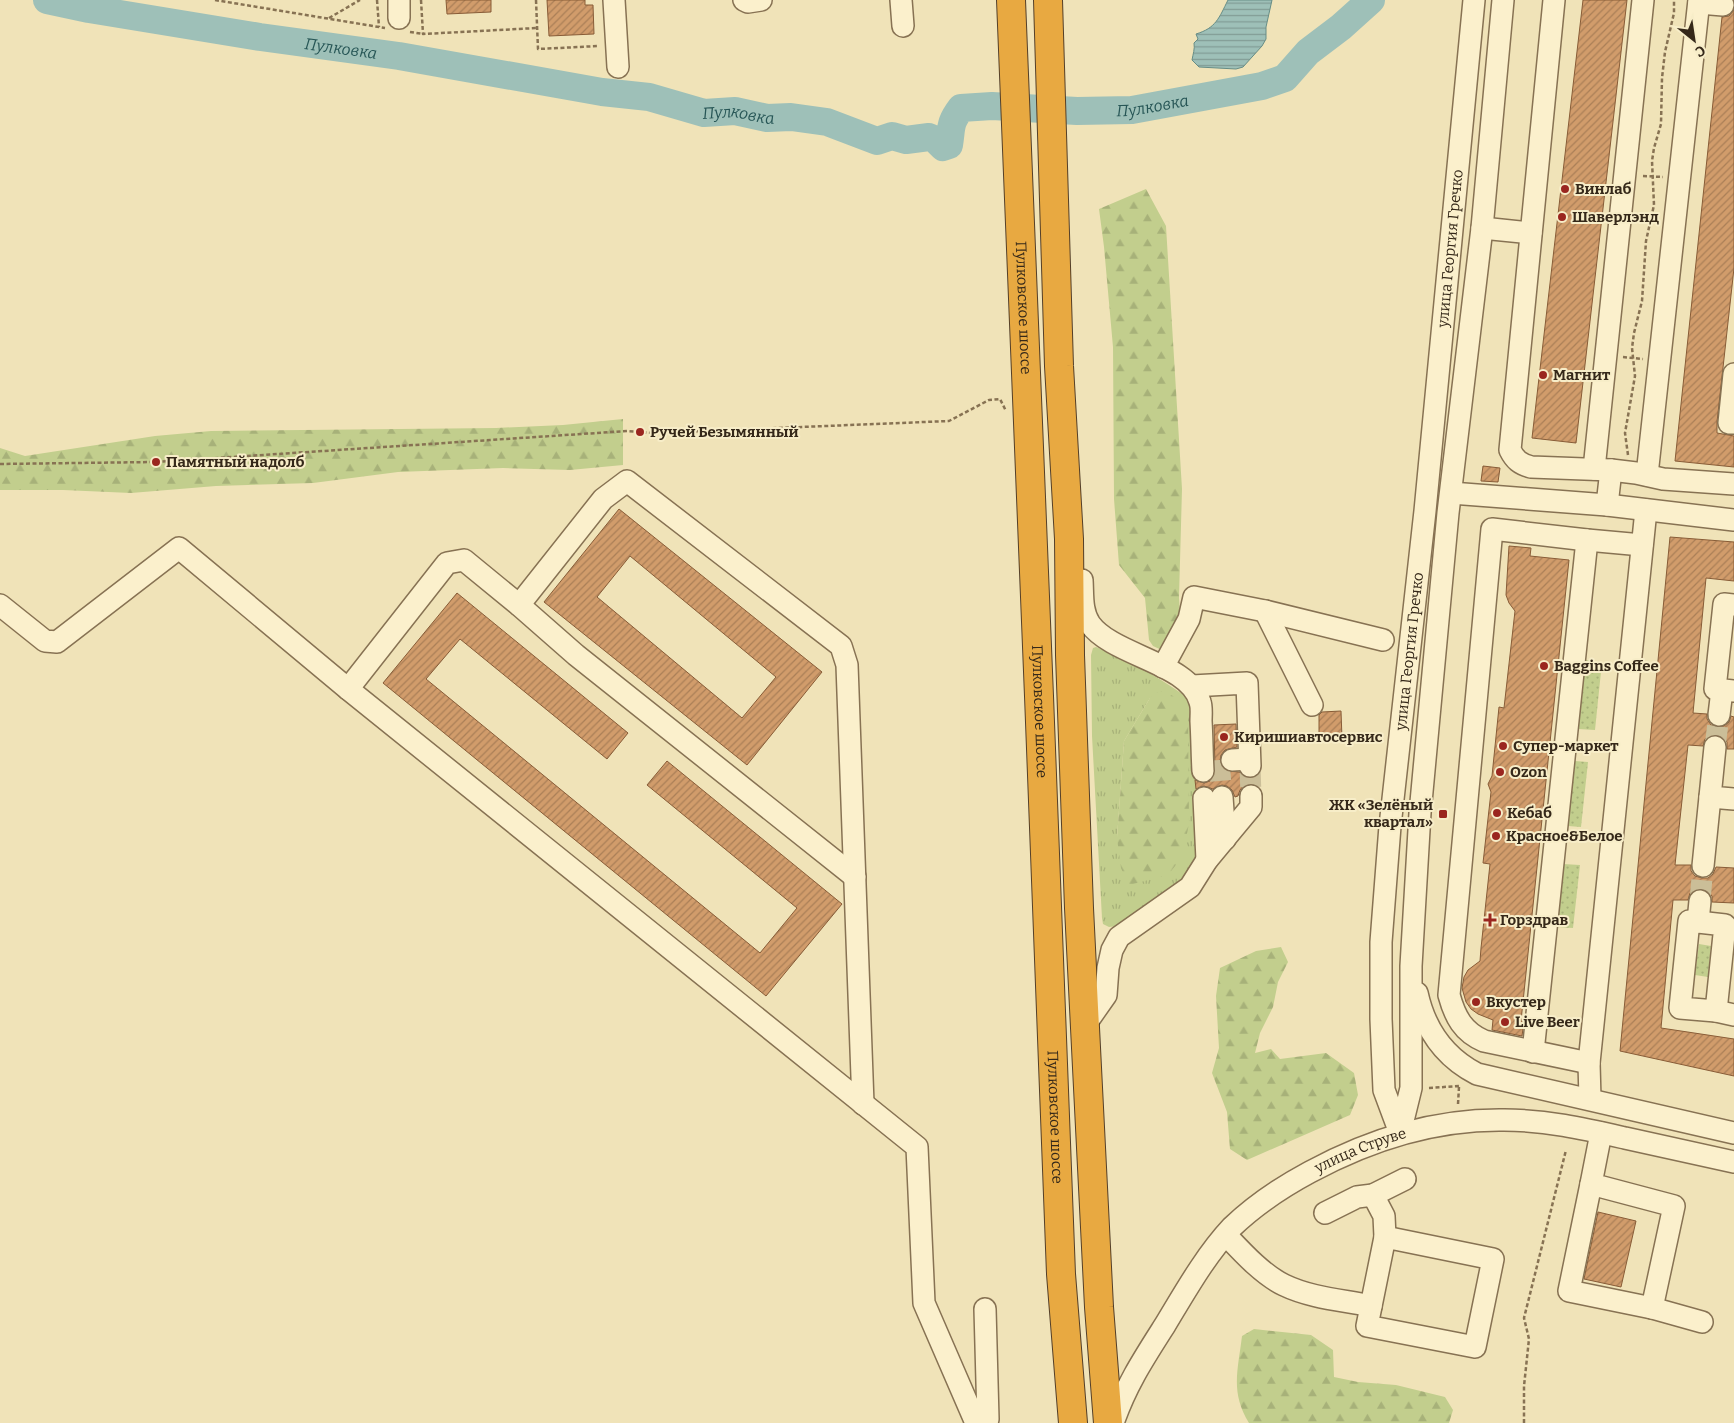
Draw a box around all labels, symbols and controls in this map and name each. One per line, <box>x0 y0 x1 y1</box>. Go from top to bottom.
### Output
north arrow <box>1669 15 1719 65</box>
water label: Пулковка <box>304 34 378 63</box>
text: С <box>1692 41 1708 60</box>
water label: Пулковка <box>1116 91 1190 121</box>
water label: Пулковка <box>702 101 775 128</box>
street label: улица Георгия Гречко <box>1434 168 1467 329</box>
place label: Винлаб <box>1575 180 1632 198</box>
marker: Винлаб <box>1559 183 1571 195</box>
place label: Шаверлэнд <box>1572 208 1659 226</box>
marker: Шаверлэнд <box>1556 211 1568 223</box>
street label: Пулковское шоссе <box>1012 241 1035 375</box>
place label: Магнит <box>1553 366 1611 384</box>
marker: Магнит <box>1537 369 1549 381</box>
place label: Ручей Безымянный <box>650 423 799 441</box>
marker: Ручей Безымянный <box>634 426 646 438</box>
place label: Памятный надолб <box>166 453 304 471</box>
marker: Памятный надолб <box>150 456 162 468</box>
street label: улица Георгия Гречко <box>1392 571 1427 732</box>
street label: Пулковское шоссе <box>1028 644 1051 779</box>
place label: Baggins Coffee <box>1554 657 1659 675</box>
marker: Baggins Coffee <box>1538 660 1550 672</box>
place label: Киришиавтосервис <box>1234 728 1383 746</box>
marker: Киришиавтосервис <box>1218 731 1230 743</box>
place label: Супер-маркет <box>1513 737 1619 755</box>
marker: Супер-маркет <box>1497 740 1509 752</box>
place label: Ozon <box>1510 763 1547 781</box>
marker: Ozon <box>1494 766 1506 778</box>
place label: ЖК «Зелёный квартал» <box>1329 796 1433 831</box>
place label: Кебаб <box>1507 804 1552 822</box>
marker: Кебаб <box>1491 807 1503 819</box>
marker: ЖК «Зелёный квартал» <box>1437 808 1449 820</box>
place label: Красное&Белое <box>1506 827 1623 845</box>
marker: Красное&Белое <box>1490 830 1502 842</box>
place label: Горздрав <box>1500 911 1569 929</box>
marker: Горздрав <box>1484 914 1496 926</box>
place label: Вкустер <box>1486 993 1546 1011</box>
marker: Вкустер <box>1470 996 1482 1008</box>
place label: Live Beer <box>1515 1013 1580 1031</box>
marker: Live Beer <box>1499 1016 1511 1028</box>
street label: Пулковское шоссе <box>1043 1050 1067 1184</box>
street label: улица Струве <box>1311 1124 1408 1177</box>

